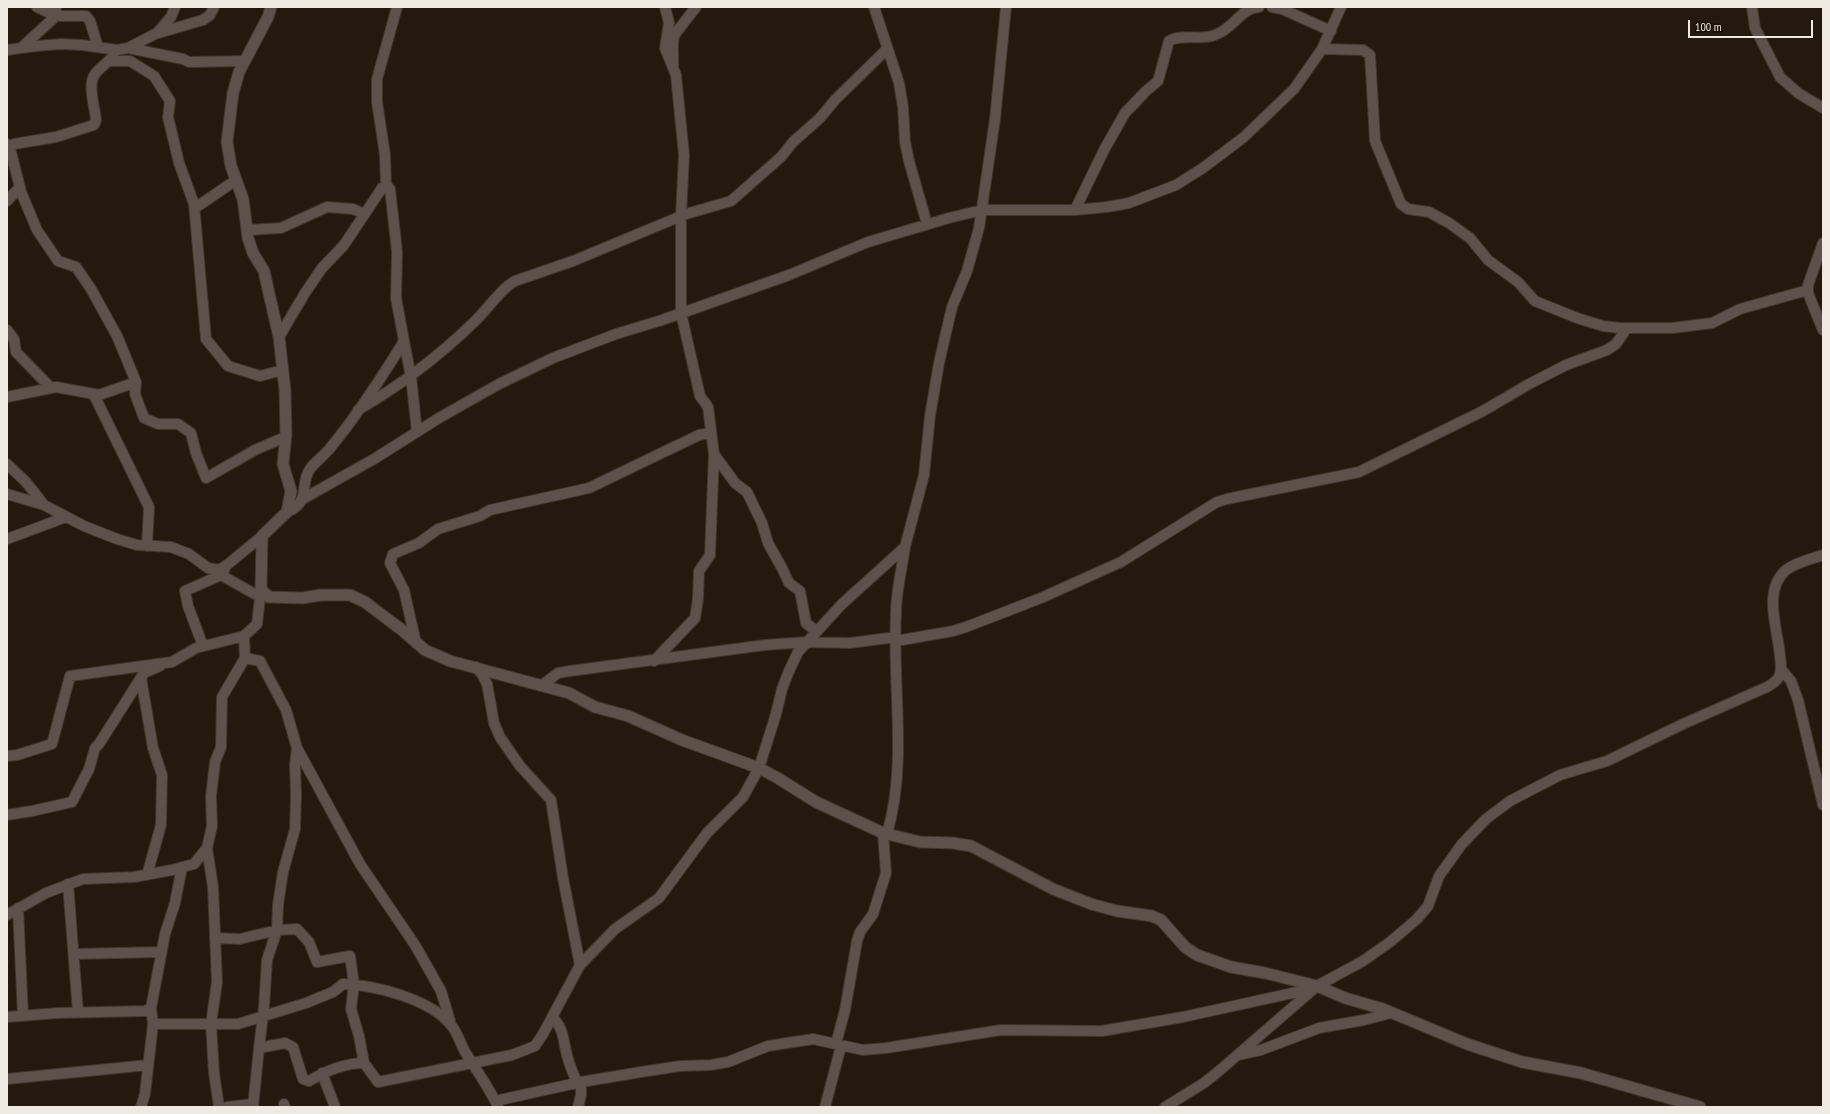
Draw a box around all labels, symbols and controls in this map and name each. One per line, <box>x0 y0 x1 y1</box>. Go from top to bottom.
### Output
scale bar <box>1690 12 1815 38</box>
text: 100 m <box>1695 19 1722 34</box>

